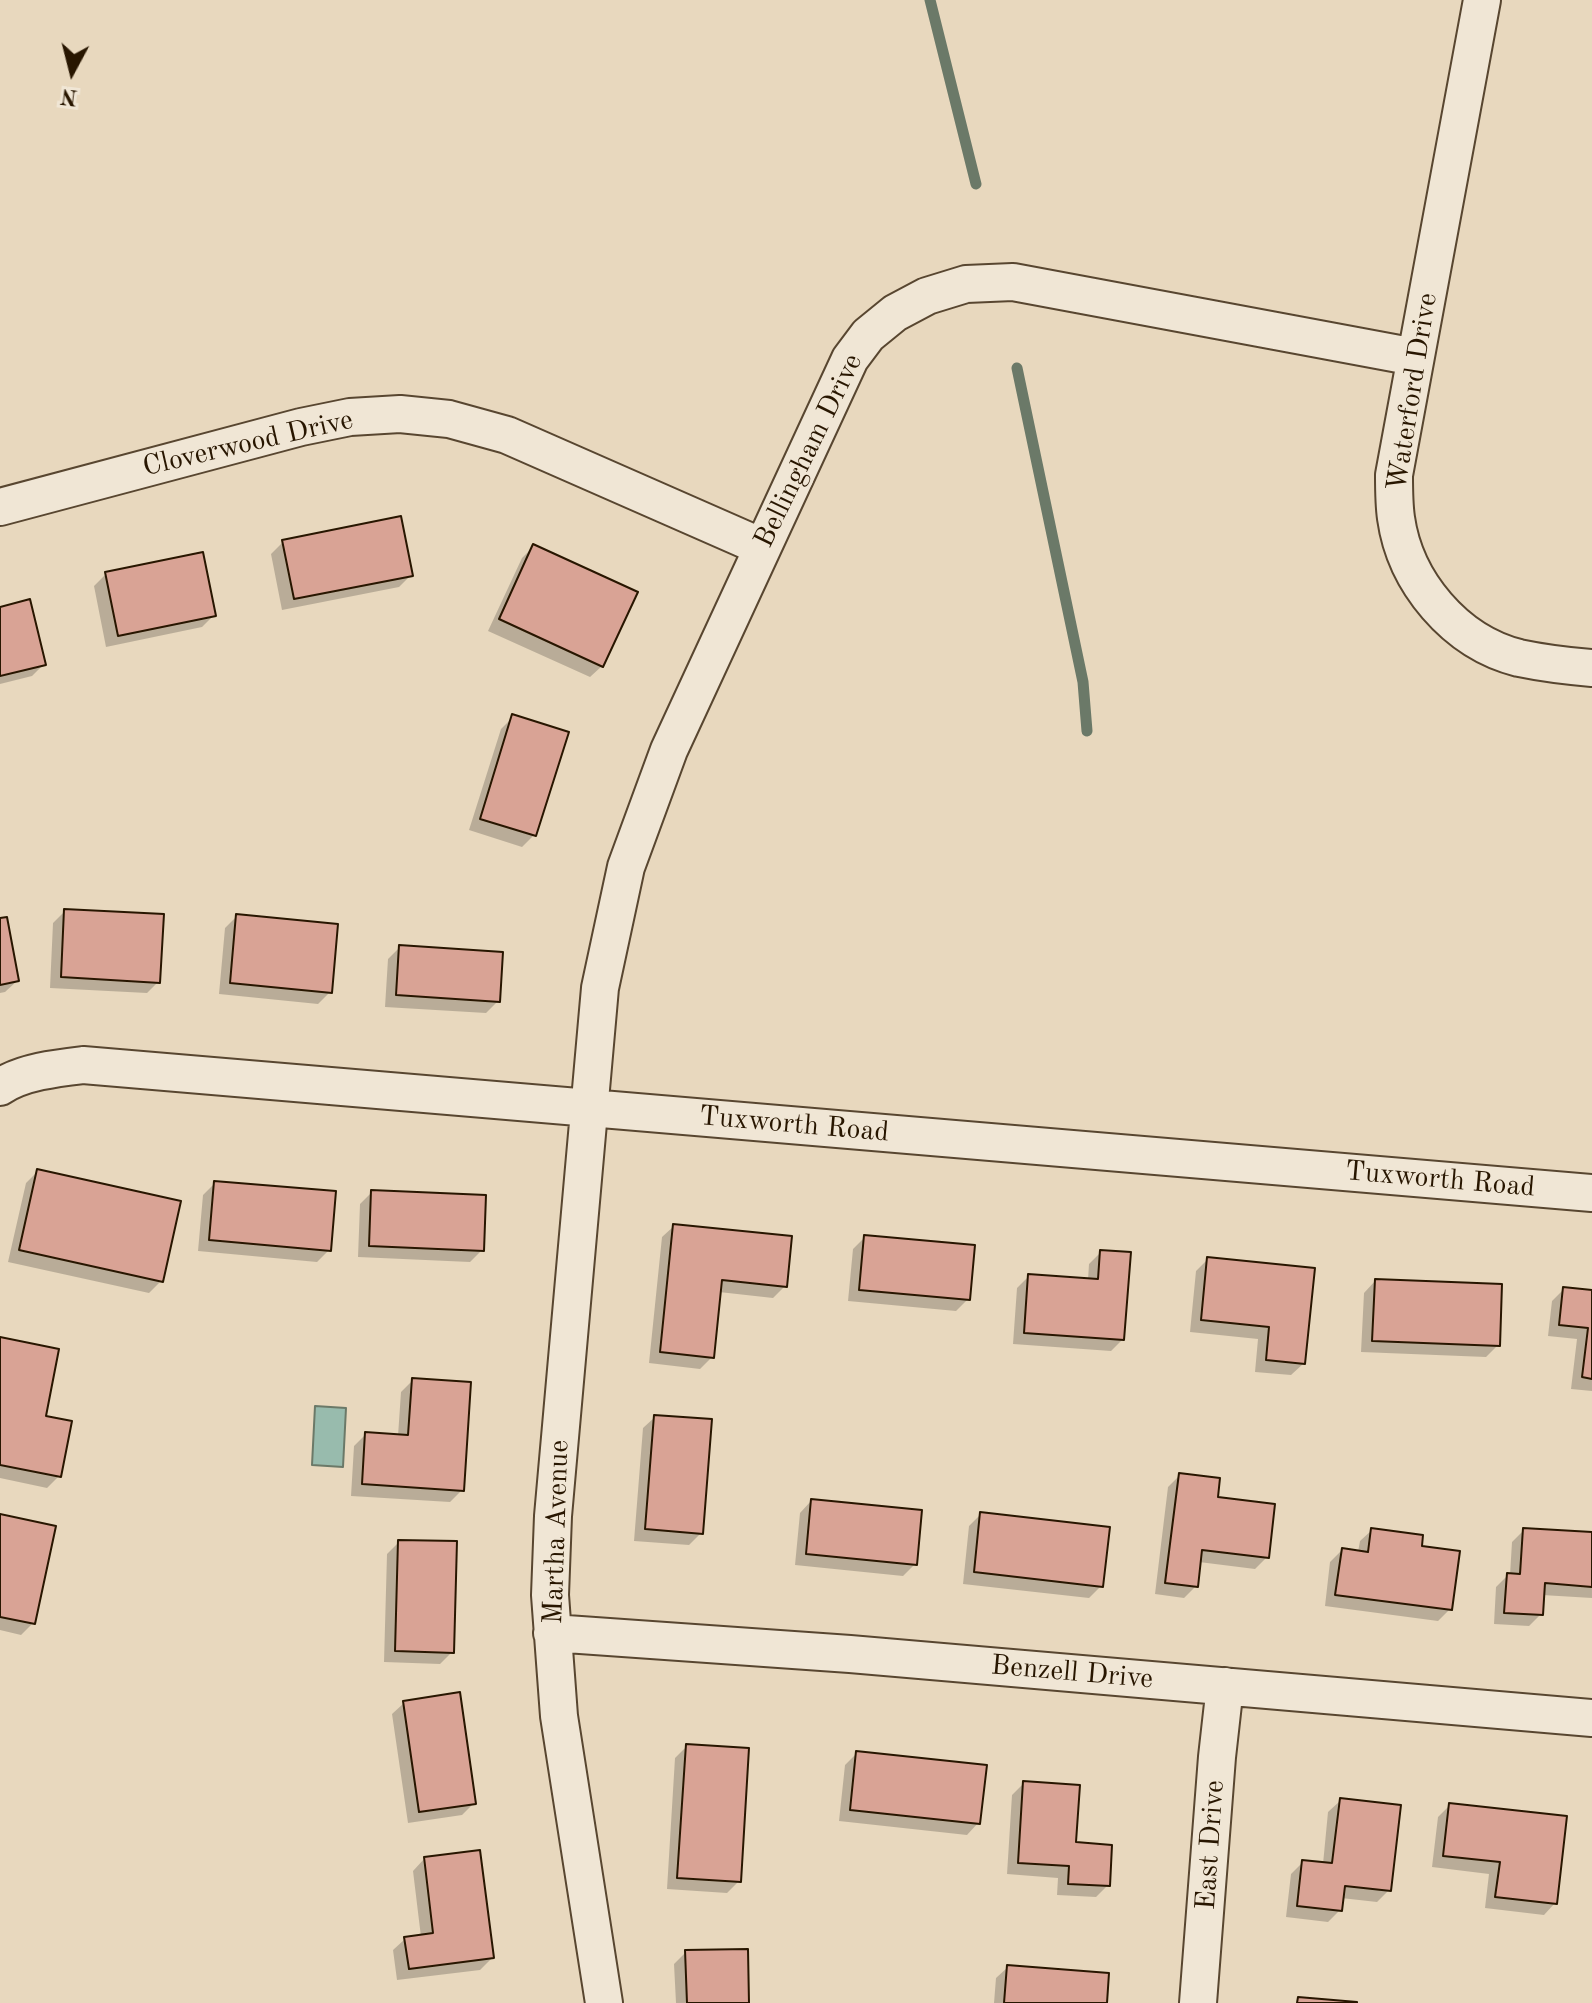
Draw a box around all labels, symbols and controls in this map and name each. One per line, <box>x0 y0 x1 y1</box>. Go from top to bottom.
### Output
north arrow <box>32 32 112 112</box>
text: N <box>59 84 79 108</box>
street label: Waterford Drive <box>1381 291 1445 493</box>
street label: Bellingham Drive <box>748 349 870 553</box>
street label: Cloverwood Drive <box>140 403 356 485</box>
street label: Tuxworth Road <box>698 1100 890 1150</box>
street label: Tuxworth Road <box>1344 1155 1536 1205</box>
street label: Martha Avenue <box>537 1439 577 1625</box>
street label: Benzell Drive <box>989 1649 1155 1697</box>
street label: East Drive <box>1190 1779 1232 1911</box>

